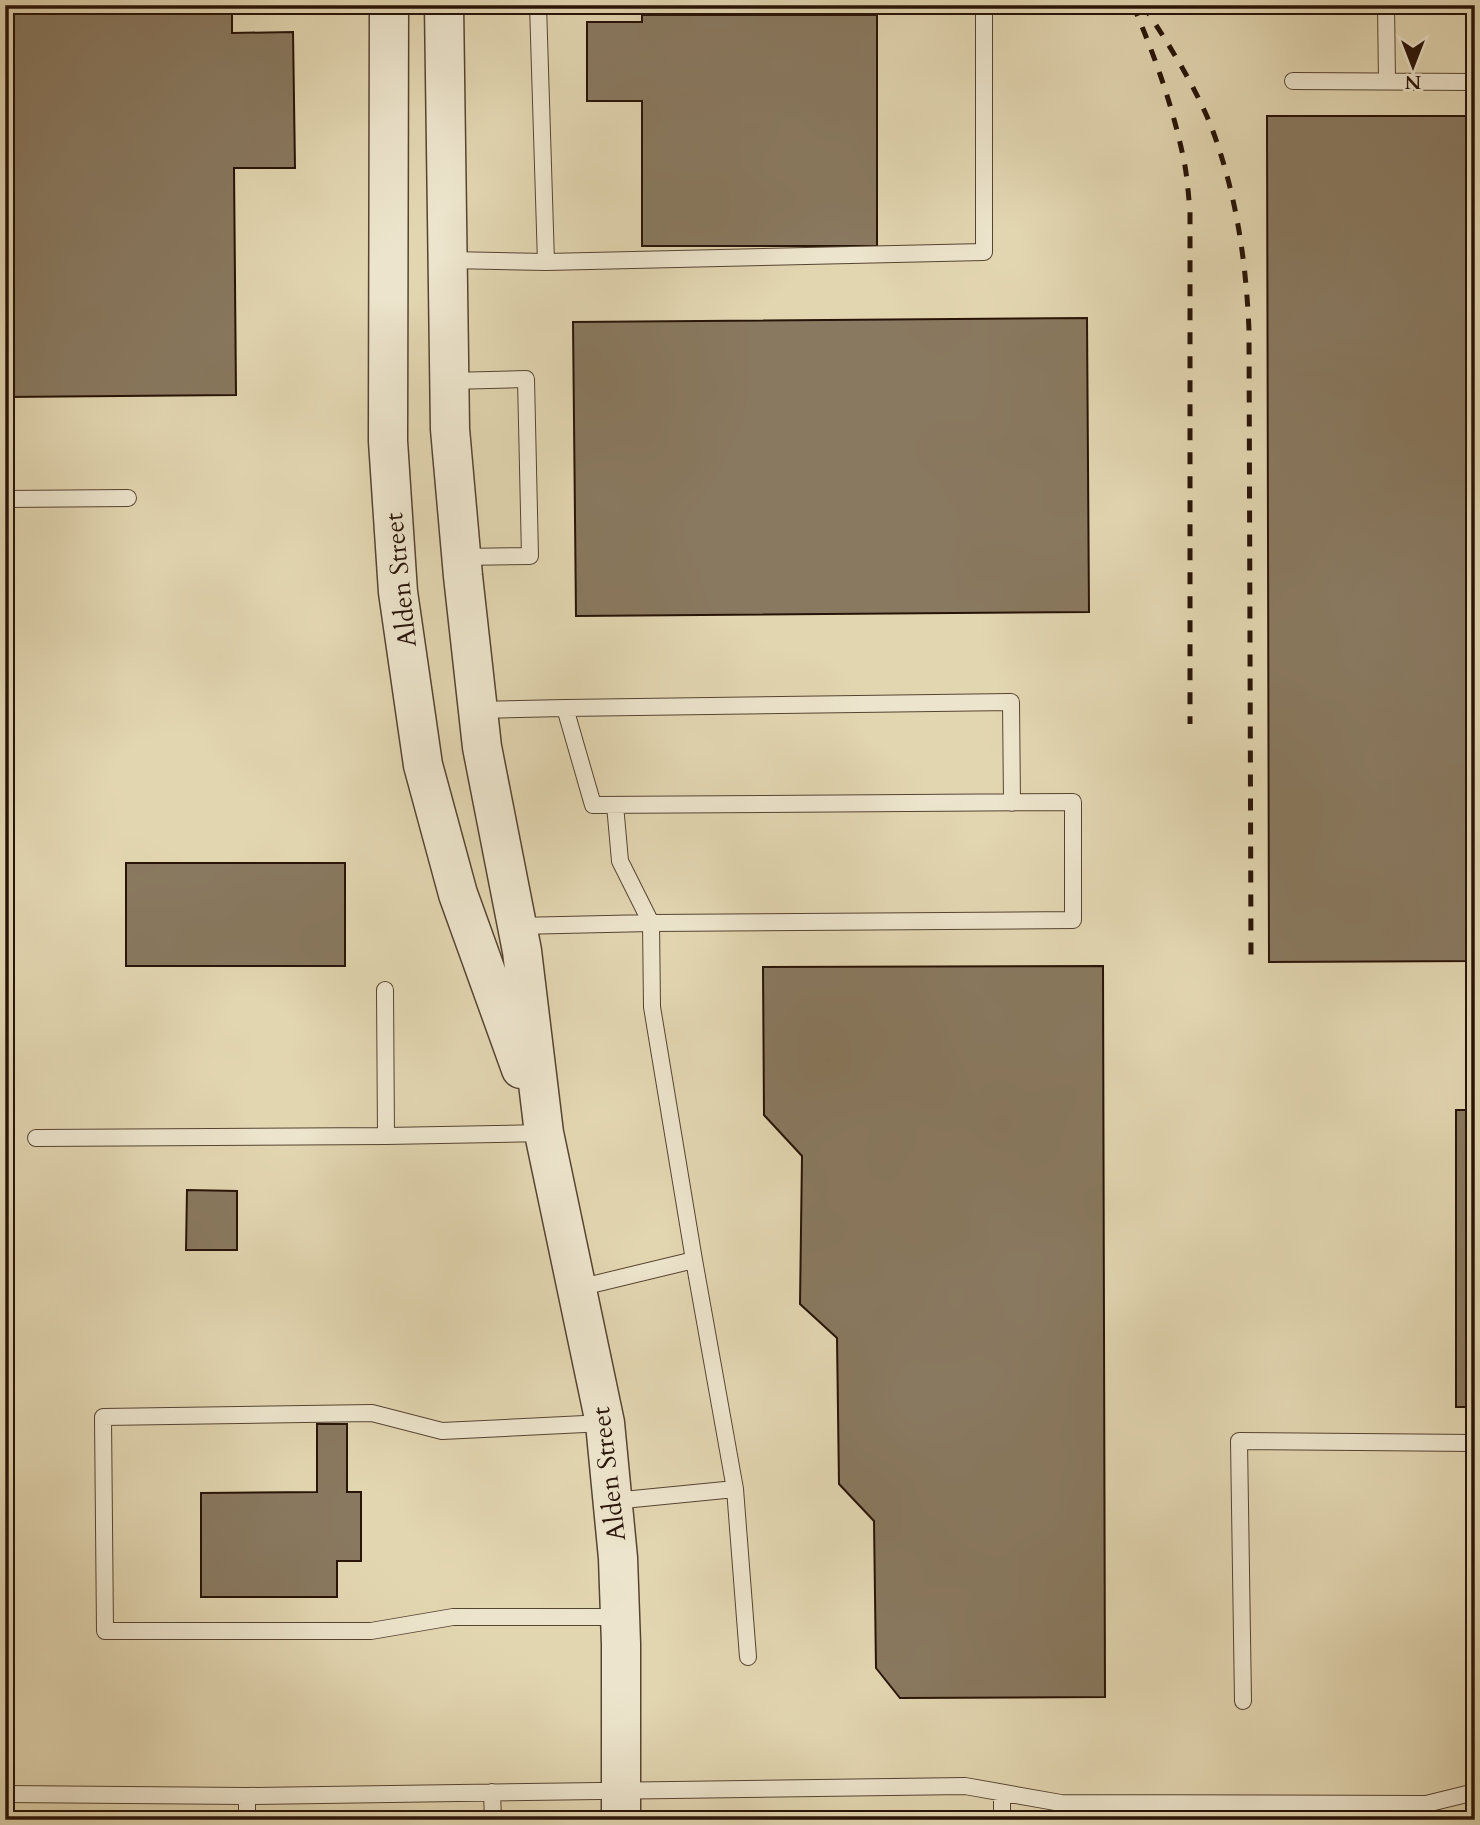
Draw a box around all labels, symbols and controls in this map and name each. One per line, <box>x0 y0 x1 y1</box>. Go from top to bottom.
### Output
north arrow <box>1378 32 1448 102</box>
text: N <box>1404 69 1421 95</box>
street label: Alden Street <box>376 511 425 649</box>
street label: Alden Street <box>583 1405 634 1543</box>

